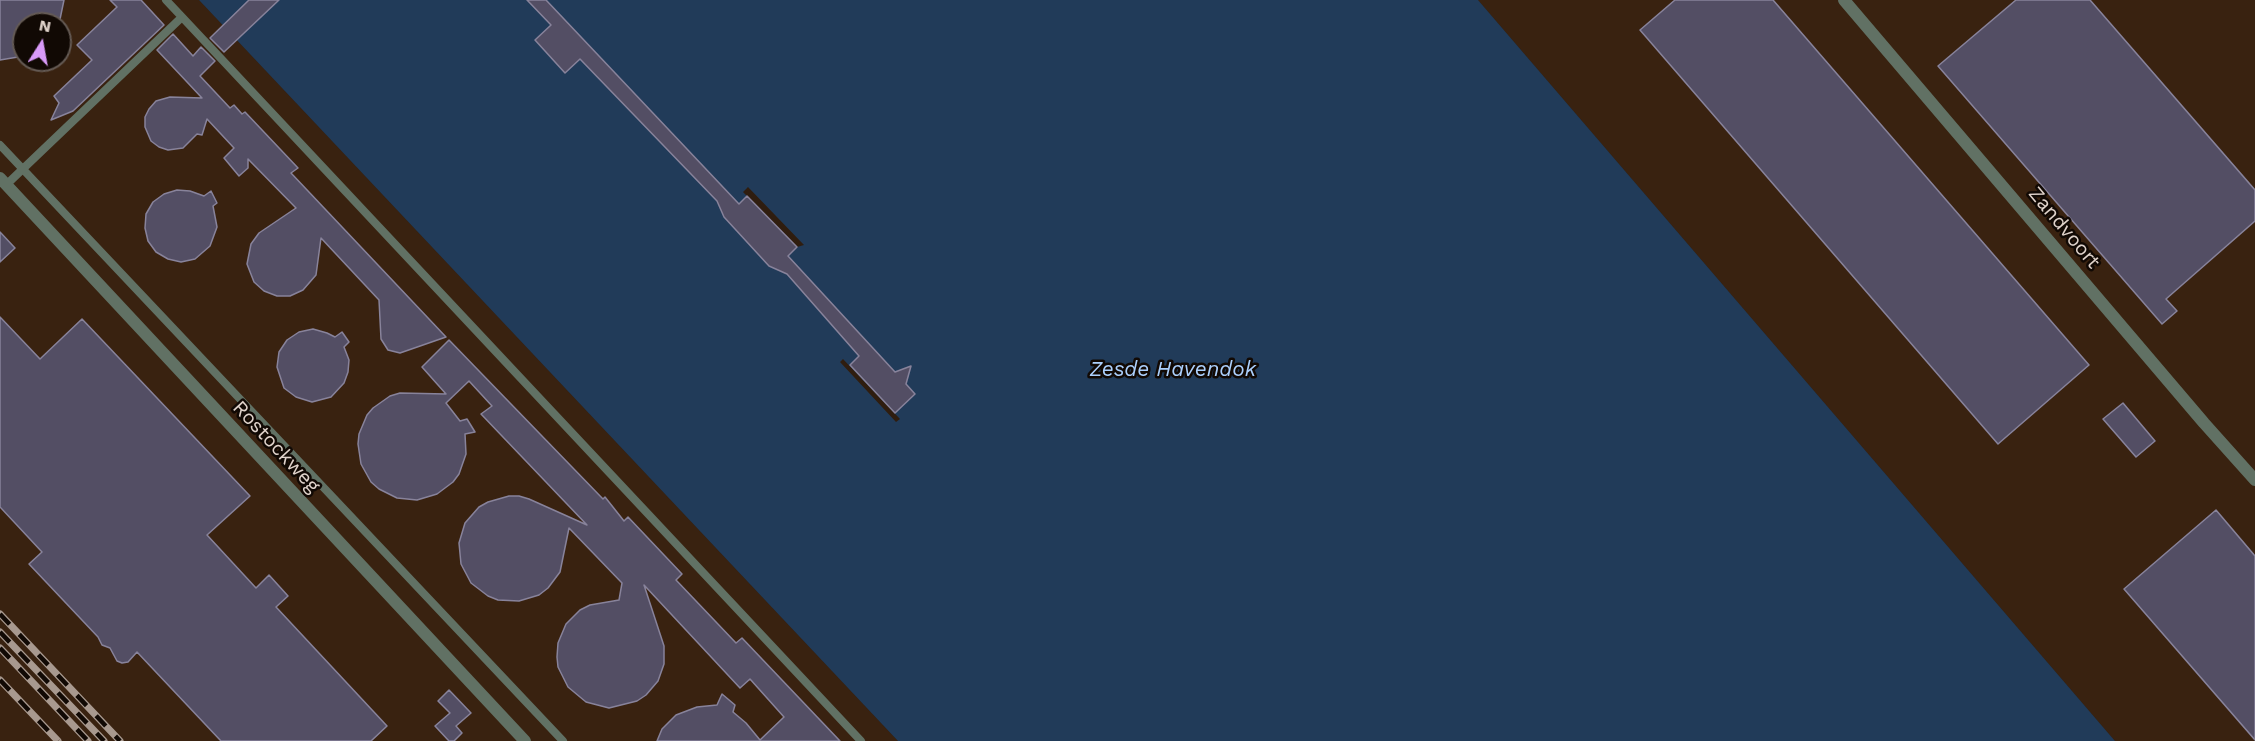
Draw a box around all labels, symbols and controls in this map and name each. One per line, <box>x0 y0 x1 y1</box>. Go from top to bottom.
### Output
north arrow <box>12 12 72 72</box>
text: N <box>38 15 53 36</box>
street label: Zandvoort <box>2023 182 2105 274</box>
water label: Zesde Havendok <box>1090 357 1256 383</box>
street label: Rostockweg <box>227 396 325 498</box>

